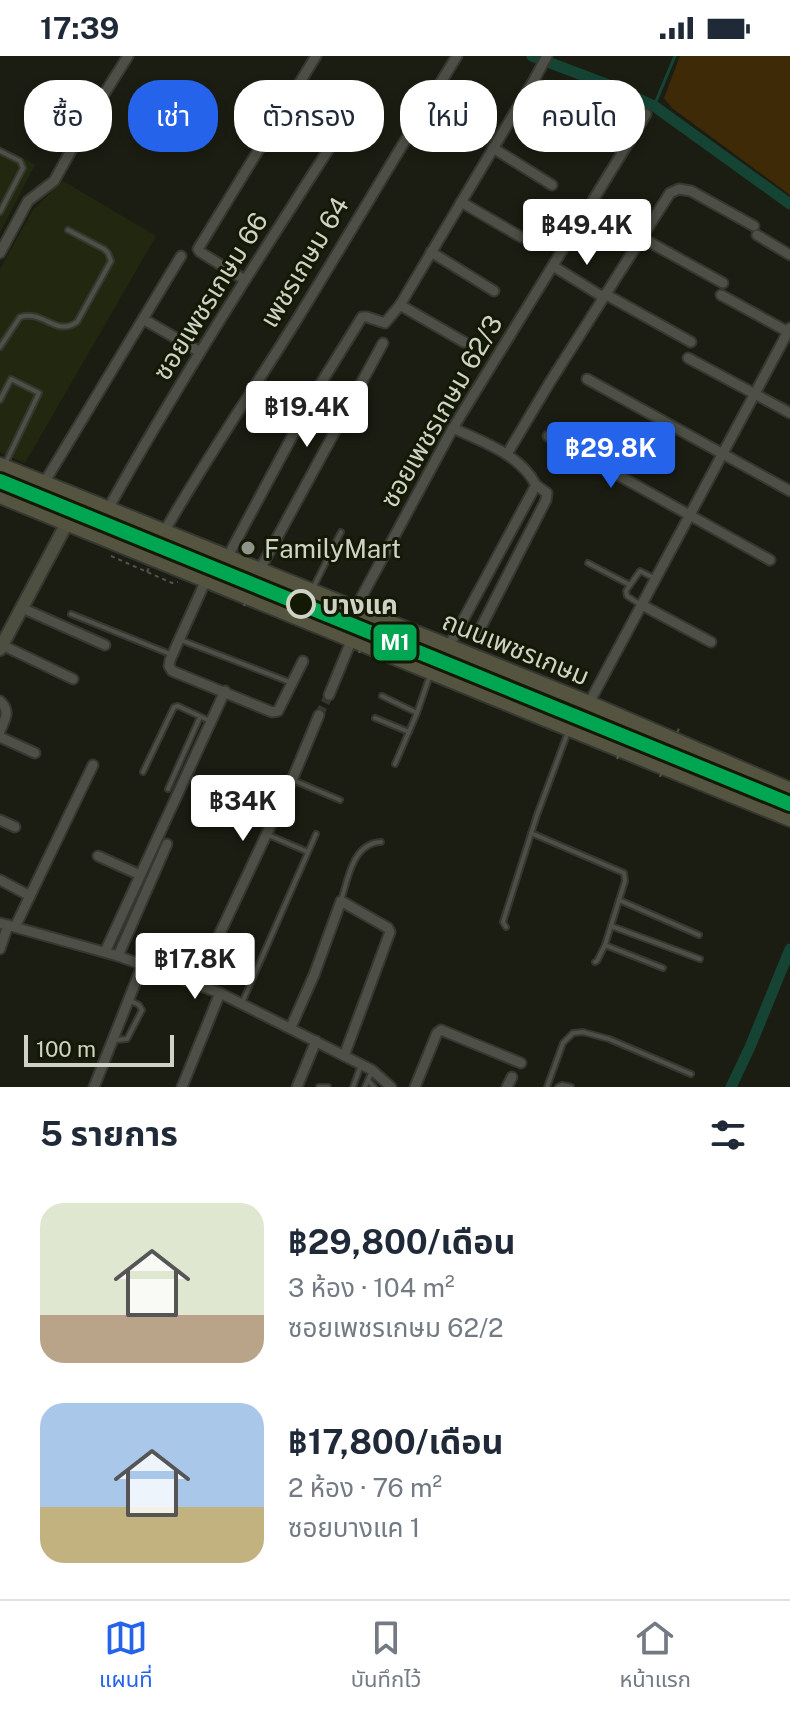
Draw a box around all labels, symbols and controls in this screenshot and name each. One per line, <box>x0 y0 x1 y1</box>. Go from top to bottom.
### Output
text: 17:39 <box>40 10 119 46</box>
chip: ซื้อ <box>24 80 112 152</box>
chip: เช่า <box>128 80 218 152</box>
chip: ตัวกรอง <box>234 80 384 152</box>
chip: ใหม่ <box>400 80 497 152</box>
chip: คอนโด <box>513 80 645 152</box>
street label: เพชรเกษม 64 <box>253 191 355 333</box>
pin: ฿49.4K <box>522 199 652 267</box>
street label: ซอยเพชรเกษม 66 <box>146 207 274 385</box>
text: ฿49.4K <box>541 209 633 240</box>
street label: ซอยเพชรเกษม 62/3 <box>373 310 509 512</box>
pin: ฿19.4K <box>242 381 372 449</box>
text: ฿19.4K <box>264 391 350 422</box>
pin: ฿29.8K <box>546 422 676 490</box>
text: ฿29.8K <box>565 432 657 463</box>
place label: FamilyMart <box>264 533 401 564</box>
marker: FamilyMart <box>239 539 257 557</box>
place label: บางแค <box>322 589 398 620</box>
marker: บางแค <box>287 590 315 618</box>
street label: ถนนเพชรเกษม <box>438 604 594 692</box>
line badge: M1 <box>372 623 418 662</box>
text: M1 <box>380 629 410 655</box>
pin: ฿34K <box>196 775 290 843</box>
text: ฿34K <box>209 785 277 816</box>
pin: ฿17.8K <box>130 933 260 1001</box>
text: ฿17.8K <box>154 943 236 974</box>
scale bar <box>24 1031 174 1067</box>
text: 100 m <box>36 1036 96 1062</box>
icon: filters <box>706 1113 750 1157</box>
text: 5 รายการ <box>40 1114 178 1154</box>
text: ฿29,800/เดือน <box>288 1222 516 1262</box>
icon: home <box>104 1235 200 1331</box>
text: 3 ห้อง · 104 m² <box>288 1272 454 1303</box>
text: ซอยเพชรเกษม 62/2 <box>288 1312 504 1343</box>
text: ฿17,800/เดือน <box>288 1422 503 1462</box>
icon: home <box>104 1435 200 1531</box>
text: 2 ห้อง · 76 m² <box>288 1472 442 1503</box>
text: ซอยบางแค 1 <box>288 1512 420 1543</box>
tab: แผนที่ <box>99 1616 153 1697</box>
tab: บันทึกไว้ <box>351 1616 421 1697</box>
tab: หน้าแรก <box>619 1616 691 1697</box>

